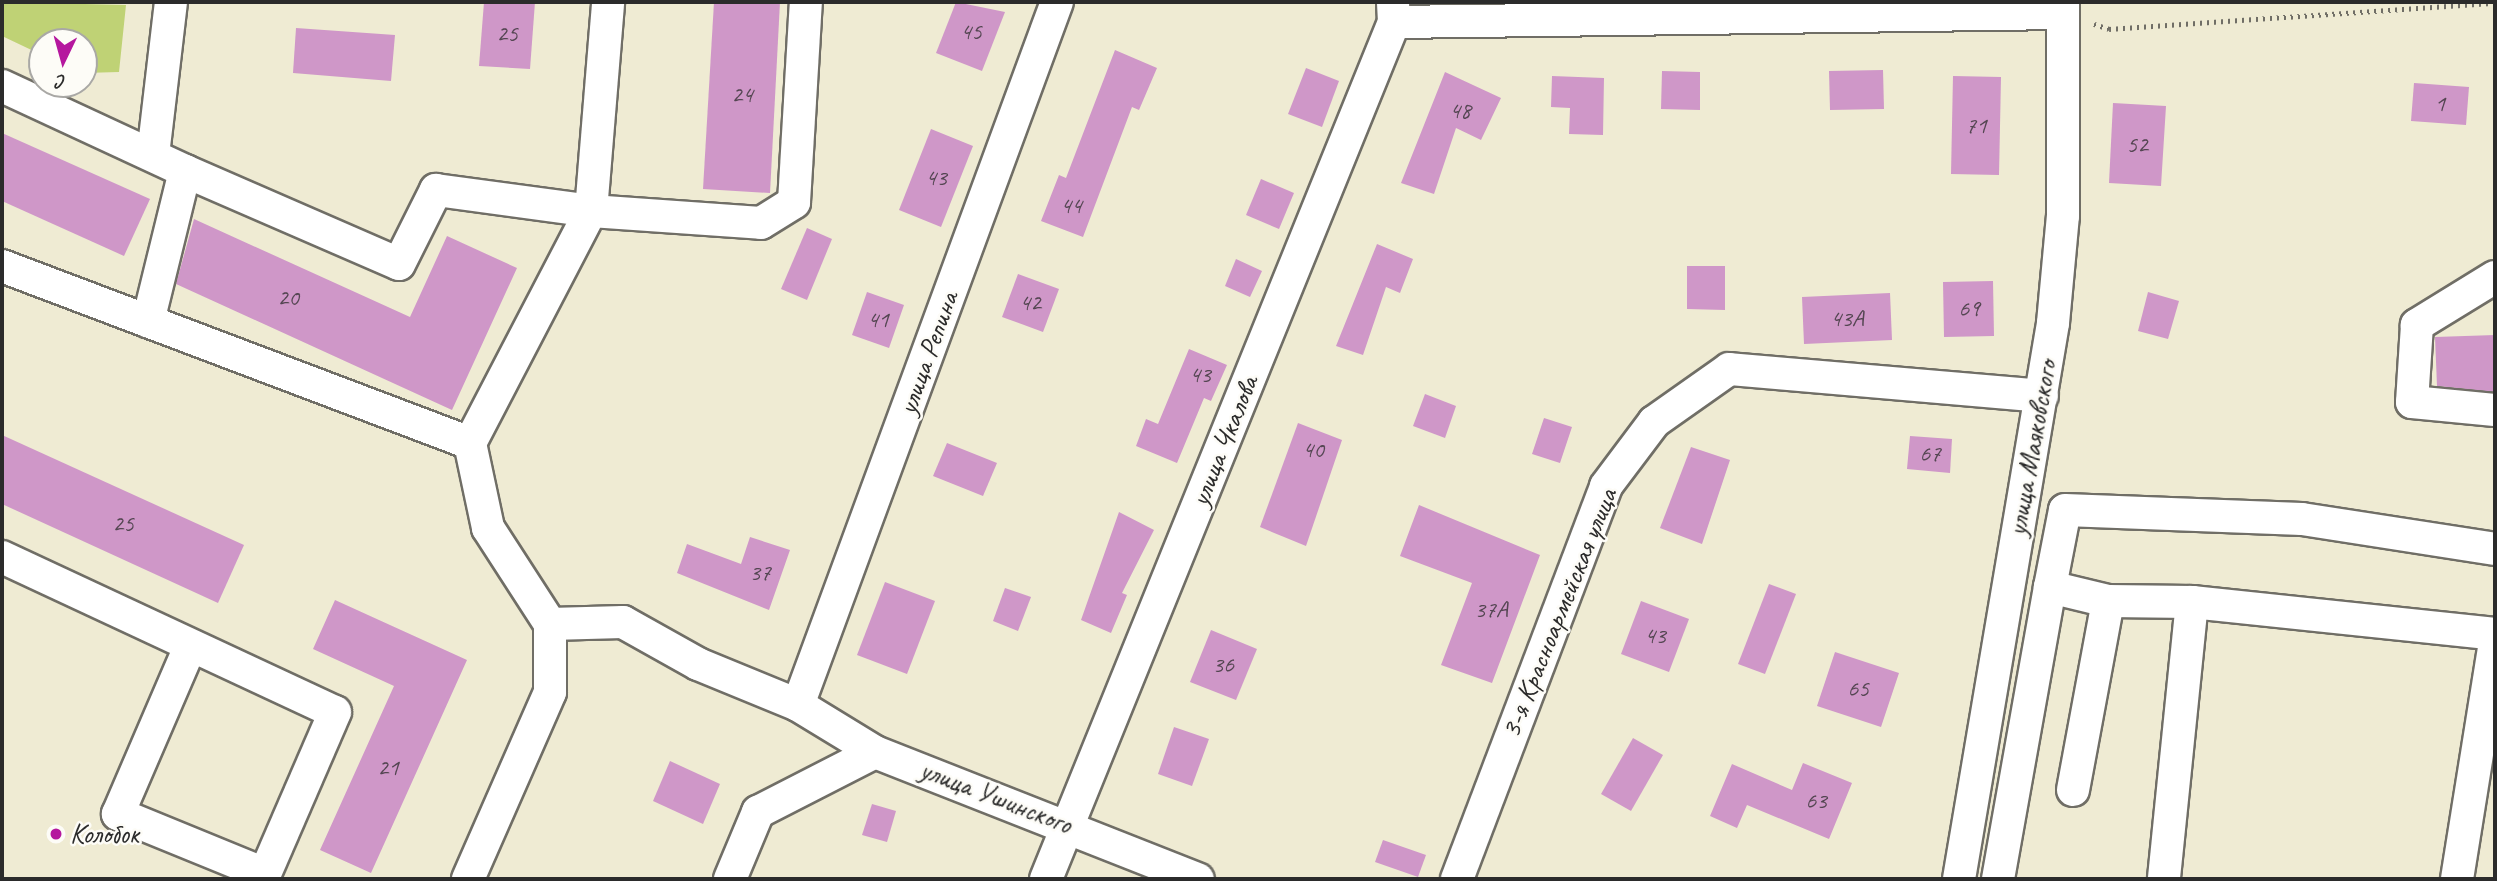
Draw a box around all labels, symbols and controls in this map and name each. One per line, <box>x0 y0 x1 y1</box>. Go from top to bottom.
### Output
house number: 45 <box>960 18 982 46</box>
house number: 25 <box>496 20 518 48</box>
north arrow <box>28 28 98 98</box>
text: С <box>56 70 67 94</box>
house number: 24 <box>731 81 753 109</box>
house number: 1 <box>2435 90 2445 118</box>
house number: 48 <box>1449 97 1471 125</box>
house number: 71 <box>1965 112 1987 140</box>
house number: 52 <box>2126 131 2148 159</box>
house number: 43 <box>925 164 947 192</box>
house number: 44 <box>1060 192 1082 220</box>
house number: 20 <box>277 284 299 312</box>
street label: улица Репина <box>890 287 966 419</box>
house number: 42 <box>1019 289 1041 317</box>
house number: 69 <box>1958 295 1980 323</box>
house number: 43А <box>1830 305 1864 333</box>
house number: 41 <box>867 306 889 334</box>
street label: улица Маяковского <box>2000 357 2064 539</box>
house number: 43 <box>1189 361 1211 389</box>
street label: улица Чкалова <box>1183 371 1265 511</box>
house number: 40 <box>1302 436 1324 464</box>
house number: 67 <box>1919 440 1941 468</box>
street label: 3-я Красноармейская улица <box>1493 483 1625 743</box>
house number: 25 <box>112 510 134 538</box>
house number: 37 <box>749 559 771 587</box>
house number: 37А <box>1474 596 1508 624</box>
house number: 43 <box>1644 622 1666 650</box>
house number: 36 <box>1212 651 1234 679</box>
house number: 65 <box>1847 675 1869 703</box>
street label: улица Ушинского <box>915 753 1077 841</box>
house number: 21 <box>377 754 399 782</box>
house number: 63 <box>1805 787 1827 815</box>
place label: Колобок <box>70 817 139 851</box>
marker: Колобок <box>48 826 64 842</box>

